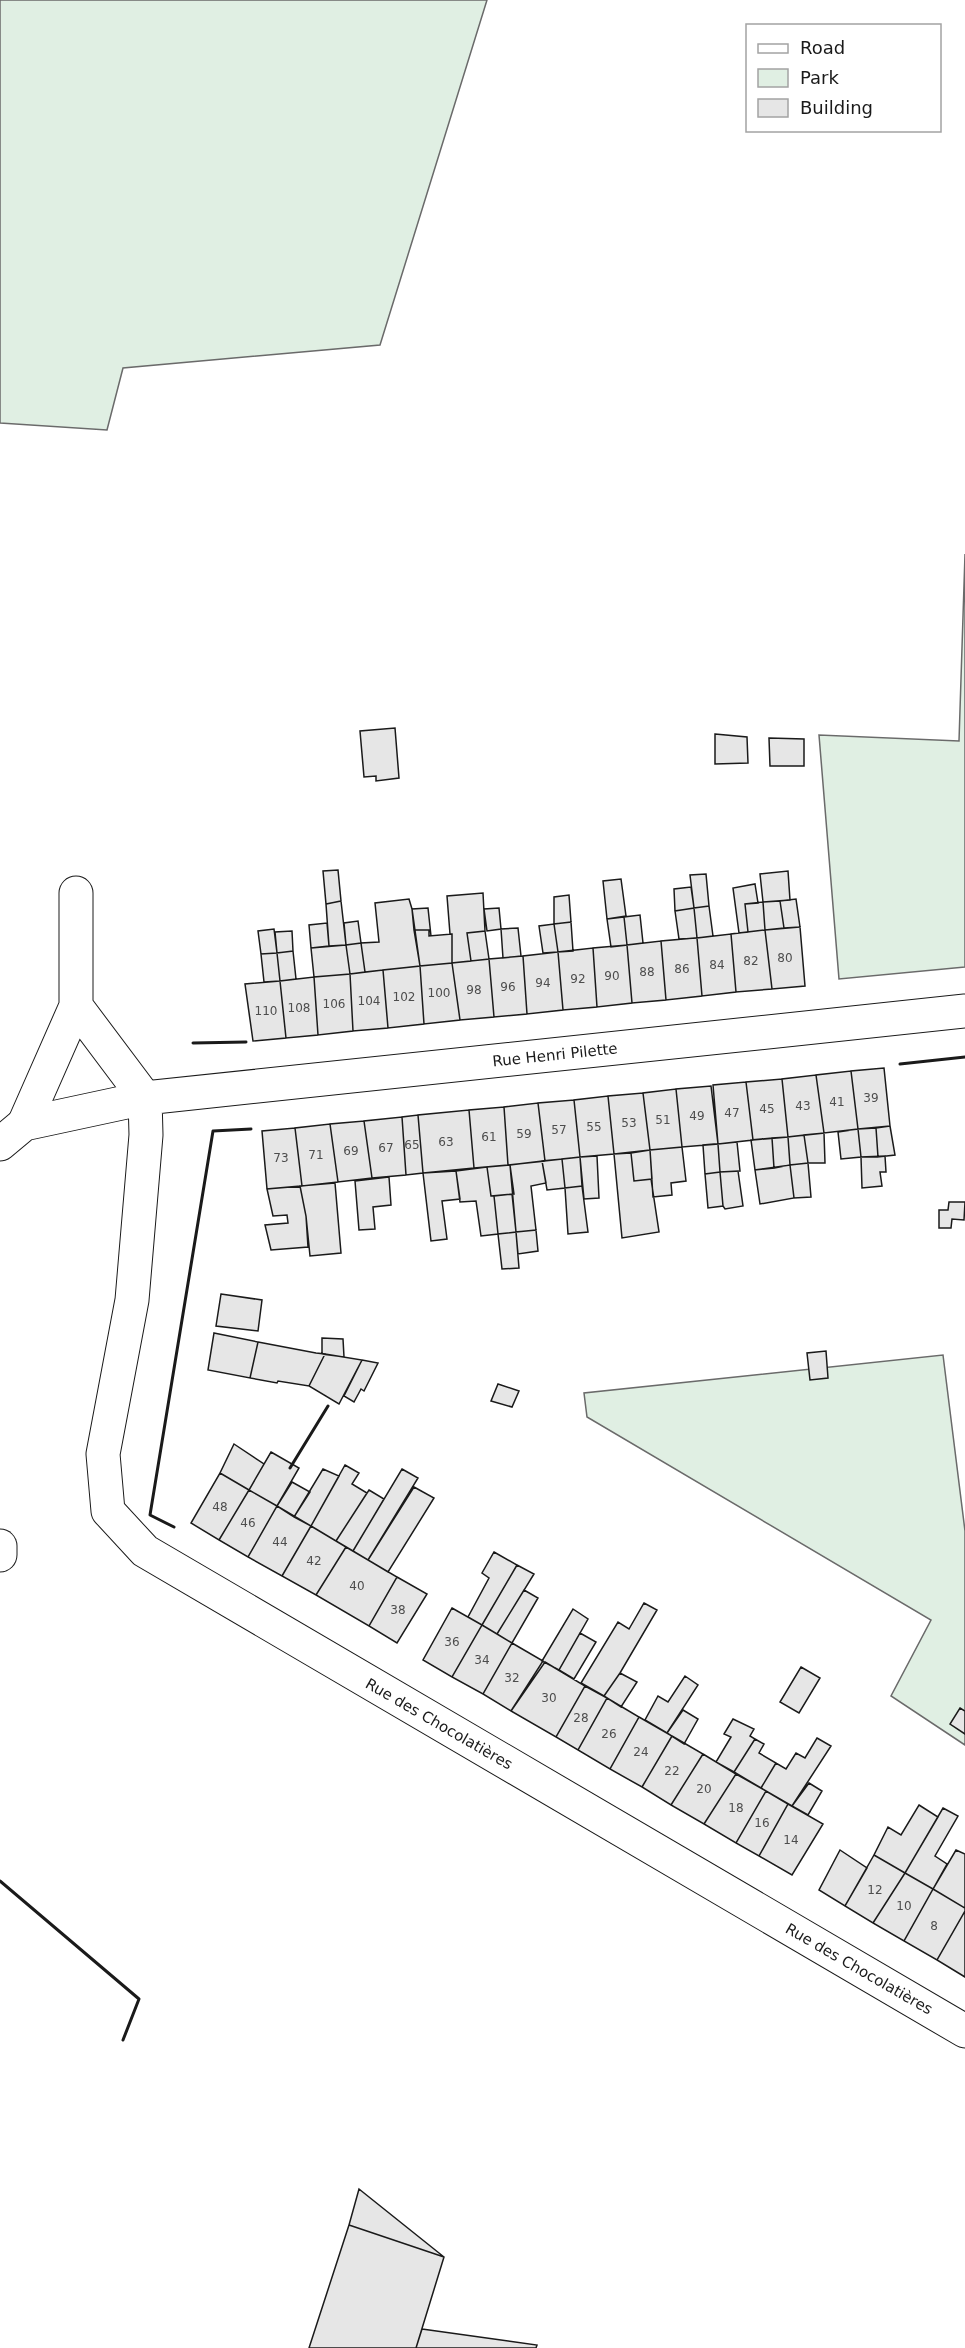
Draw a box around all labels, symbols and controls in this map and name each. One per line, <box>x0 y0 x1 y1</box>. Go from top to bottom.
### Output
legend <box>746 24 941 132</box>
text: Road <box>800 37 845 58</box>
text: Park <box>800 67 839 88</box>
text: Building <box>800 97 873 118</box>
house number: 80 <box>777 951 793 965</box>
house number: 82 <box>743 954 759 968</box>
house number: 84 <box>709 958 725 972</box>
house number: 86 <box>674 962 690 976</box>
house number: 88 <box>639 965 655 979</box>
house number: 90 <box>604 969 620 983</box>
house number: 92 <box>570 972 586 986</box>
house number: 94 <box>535 976 551 990</box>
house number: 96 <box>500 980 516 994</box>
house number: 98 <box>466 983 482 997</box>
house number: 100 <box>428 986 450 1000</box>
house number: 102 <box>393 990 415 1004</box>
house number: 104 <box>358 994 380 1008</box>
house number: 106 <box>323 997 345 1011</box>
house number: 108 <box>288 1001 310 1015</box>
house number: 110 <box>255 1004 277 1018</box>
street label: Rue Henri Pilette <box>492 1039 618 1071</box>
house number: 39 <box>863 1091 879 1105</box>
house number: 41 <box>829 1095 845 1109</box>
house number: 43 <box>795 1099 811 1113</box>
house number: 45 <box>759 1102 775 1116</box>
house number: 47 <box>724 1106 740 1120</box>
house number: 49 <box>689 1109 705 1123</box>
house number: 51 <box>655 1113 671 1127</box>
house number: 53 <box>621 1116 637 1130</box>
house number: 55 <box>586 1120 602 1134</box>
house number: 57 <box>551 1123 567 1137</box>
house number: 59 <box>516 1127 532 1141</box>
house number: 61 <box>481 1130 497 1144</box>
house number: 63 <box>438 1135 454 1149</box>
house number: 65 <box>404 1138 420 1152</box>
house number: 67 <box>378 1141 394 1155</box>
house number: 69 <box>343 1144 359 1158</box>
house number: 71 <box>308 1148 324 1162</box>
house number: 73 <box>273 1151 289 1165</box>
house number: 48 <box>212 1500 228 1514</box>
house number: 46 <box>240 1516 256 1530</box>
house number: 44 <box>272 1535 288 1549</box>
house number: 42 <box>306 1554 322 1568</box>
house number: 40 <box>349 1579 365 1593</box>
house number: 38 <box>390 1603 406 1617</box>
house number: 36 <box>444 1635 460 1649</box>
house number: 34 <box>474 1653 490 1667</box>
house number: 32 <box>504 1671 520 1685</box>
street label: Rue des Chocolatières <box>362 1675 516 1774</box>
house number: 30 <box>541 1691 557 1705</box>
house number: 28 <box>573 1711 589 1725</box>
house number: 26 <box>601 1727 617 1741</box>
house number: 24 <box>633 1745 649 1759</box>
house number: 22 <box>664 1764 680 1778</box>
house number: 20 <box>696 1782 712 1796</box>
house number: 18 <box>728 1801 744 1815</box>
house number: 16 <box>754 1816 770 1830</box>
house number: 14 <box>783 1833 799 1847</box>
house number: 12 <box>867 1883 883 1897</box>
house number: 10 <box>896 1899 912 1913</box>
house number: 8 <box>930 1919 938 1933</box>
street label: Rue des Chocolatières <box>782 1920 936 2019</box>

